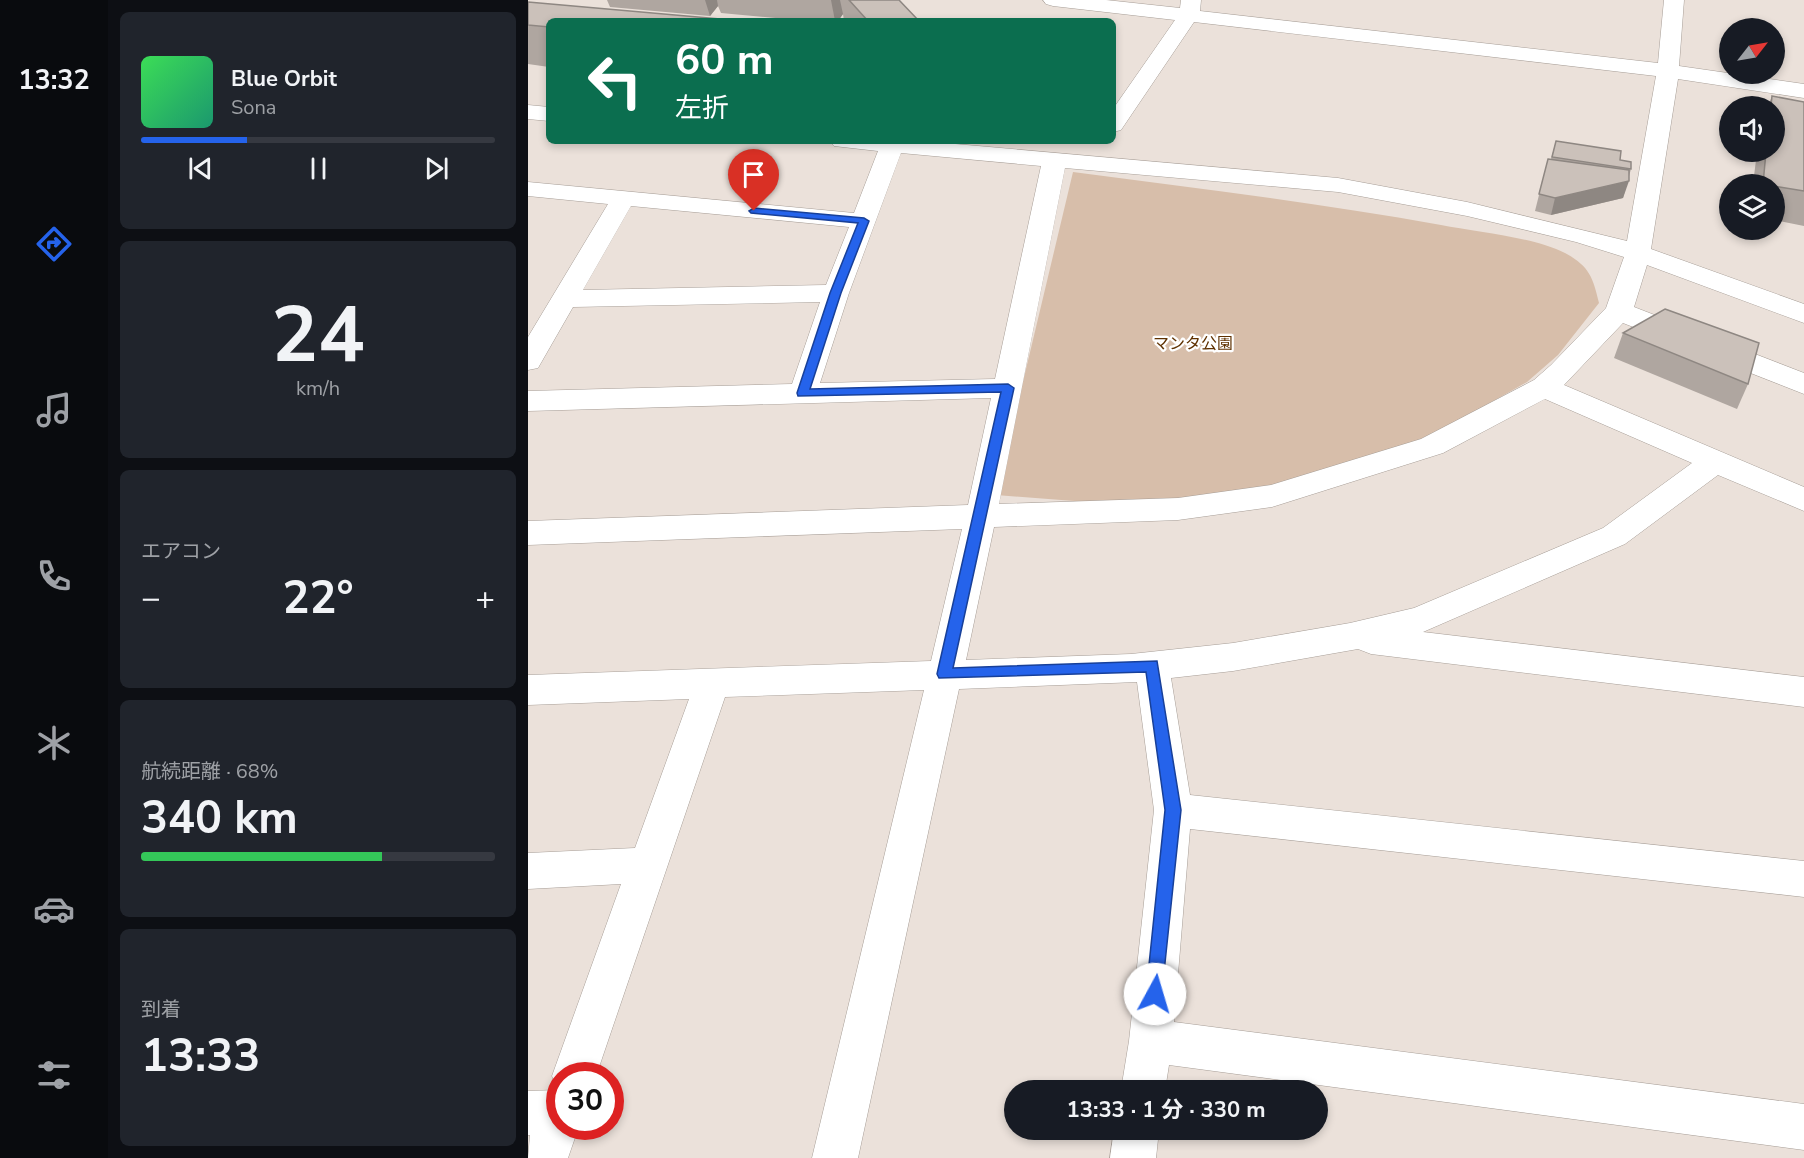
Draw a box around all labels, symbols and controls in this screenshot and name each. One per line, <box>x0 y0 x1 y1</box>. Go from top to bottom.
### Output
north arrow <box>1719 18 1785 84</box>
map controls <box>1719 18 1785 240</box>
text: 60 m <box>675 32 774 89</box>
icon: left <box>576 42 654 120</box>
text: 13:32 <box>18 62 90 99</box>
text: Blue Orbit <box>231 64 337 94</box>
text: 左折 <box>675 90 729 127</box>
text: Sona <box>231 94 276 121</box>
button: sound <box>1719 96 1785 162</box>
pin <box>728 149 779 211</box>
icon: previous <box>184 152 217 185</box>
icon: pause <box>302 152 335 185</box>
icon: next <box>420 152 453 185</box>
icon: arrive <box>737 158 770 191</box>
button: layers <box>1719 174 1785 240</box>
icon: directions <box>33 223 75 265</box>
text: 24 <box>271 282 365 389</box>
park label: マンタ公園 <box>1153 333 1233 355</box>
text: km/h <box>296 375 340 402</box>
icon: music <box>33 389 75 431</box>
text: エアコン <box>141 538 221 565</box>
icon: phone <box>33 555 75 597</box>
text: 22° <box>282 568 354 629</box>
text: − <box>141 576 161 621</box>
text: + <box>475 576 495 621</box>
icon: climate <box>33 722 75 764</box>
text: 航続距離 · 68% <box>141 758 278 785</box>
text: 340 km <box>141 788 298 849</box>
icon: car <box>33 888 75 930</box>
position arrow <box>1123 962 1187 1026</box>
text: 到着 <box>141 996 181 1023</box>
text: 13:33 <box>141 1026 260 1087</box>
icon: filters <box>33 1054 75 1096</box>
speed limit sign: 30 <box>546 1062 624 1140</box>
text: 13:33 · 1 分 · 330 m <box>1067 1095 1265 1125</box>

